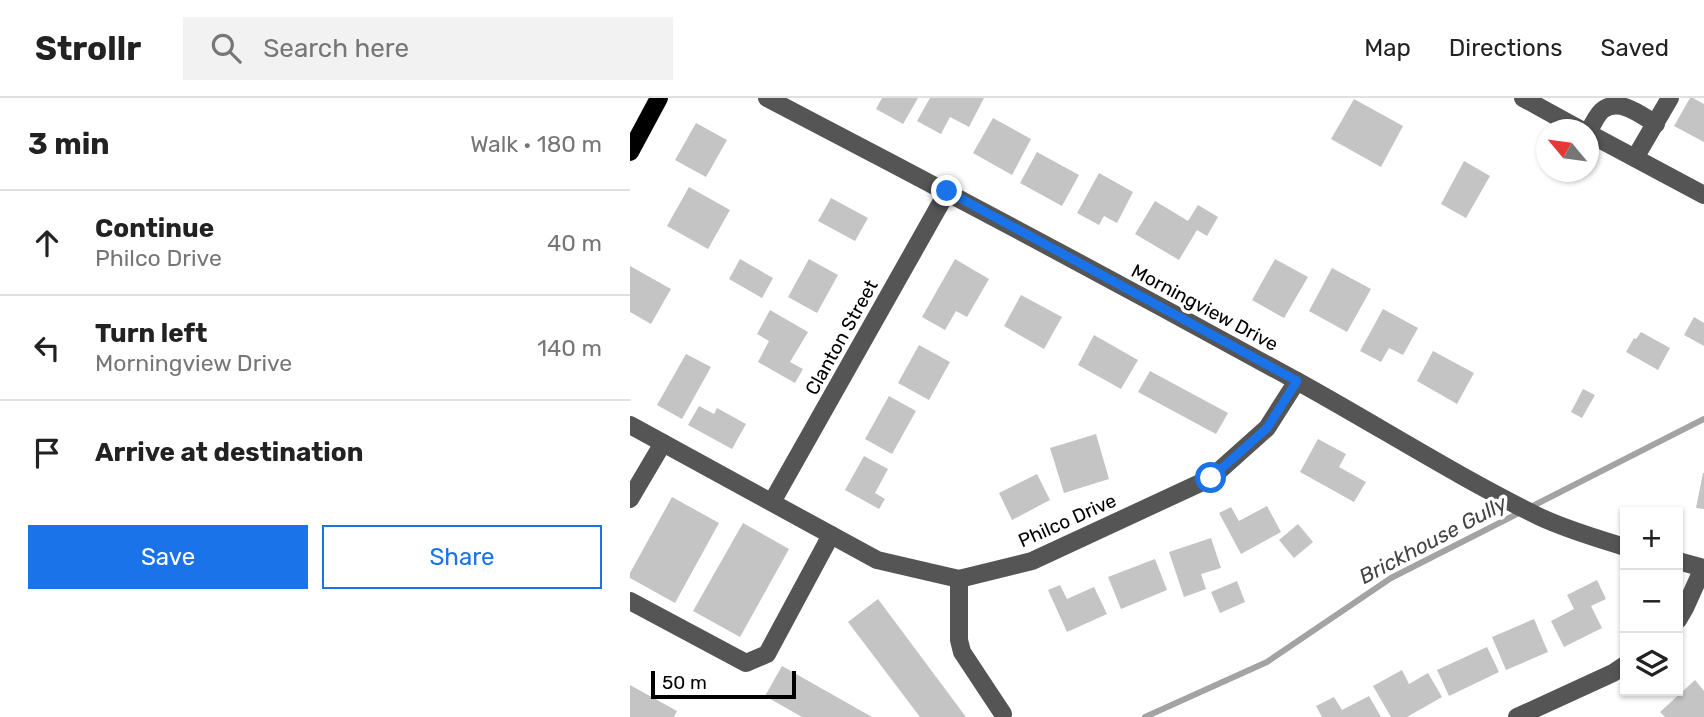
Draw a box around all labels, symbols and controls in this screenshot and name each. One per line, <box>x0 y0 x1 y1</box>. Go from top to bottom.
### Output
search box <box>183 17 673 80</box>
text: Strollr <box>35 29 141 68</box>
icon: search <box>207 29 245 67</box>
text: Search here <box>263 33 409 64</box>
text: Map <box>1364 34 1411 62</box>
text: Directions <box>1449 34 1562 62</box>
text: Saved <box>1600 34 1669 62</box>
north arrow <box>1536 119 1599 182</box>
text: 3 min <box>28 126 110 162</box>
text: Walk · 180 m <box>470 130 602 158</box>
route end <box>931 175 962 206</box>
text: Continue <box>95 213 214 244</box>
icon: ahead <box>28 224 66 262</box>
text: 40 m <box>547 229 602 257</box>
text: Philco Drive <box>95 244 222 272</box>
street label: Morningview Drive <box>1127 259 1282 356</box>
street label: Clanton Street <box>800 275 883 399</box>
text: Turn left <box>95 318 207 349</box>
icon: left <box>28 329 66 367</box>
text: 140 m <box>537 334 602 362</box>
text: Morningview Drive <box>95 349 292 377</box>
icon: arrive <box>28 434 66 472</box>
text: Arrive at destination <box>95 437 363 468</box>
route start <box>1195 462 1226 493</box>
street label: Philco Drive <box>1015 489 1120 552</box>
water label: Brickhouse Gully <box>1355 489 1512 589</box>
map controls <box>1620 507 1683 696</box>
button: + <box>1620 507 1683 570</box>
button: Save <box>28 525 308 589</box>
button: Share <box>322 525 602 589</box>
button: − <box>1620 570 1683 633</box>
button: layers <box>1620 633 1683 696</box>
scale bar <box>651 668 796 700</box>
text: 50 m <box>662 671 707 694</box>

